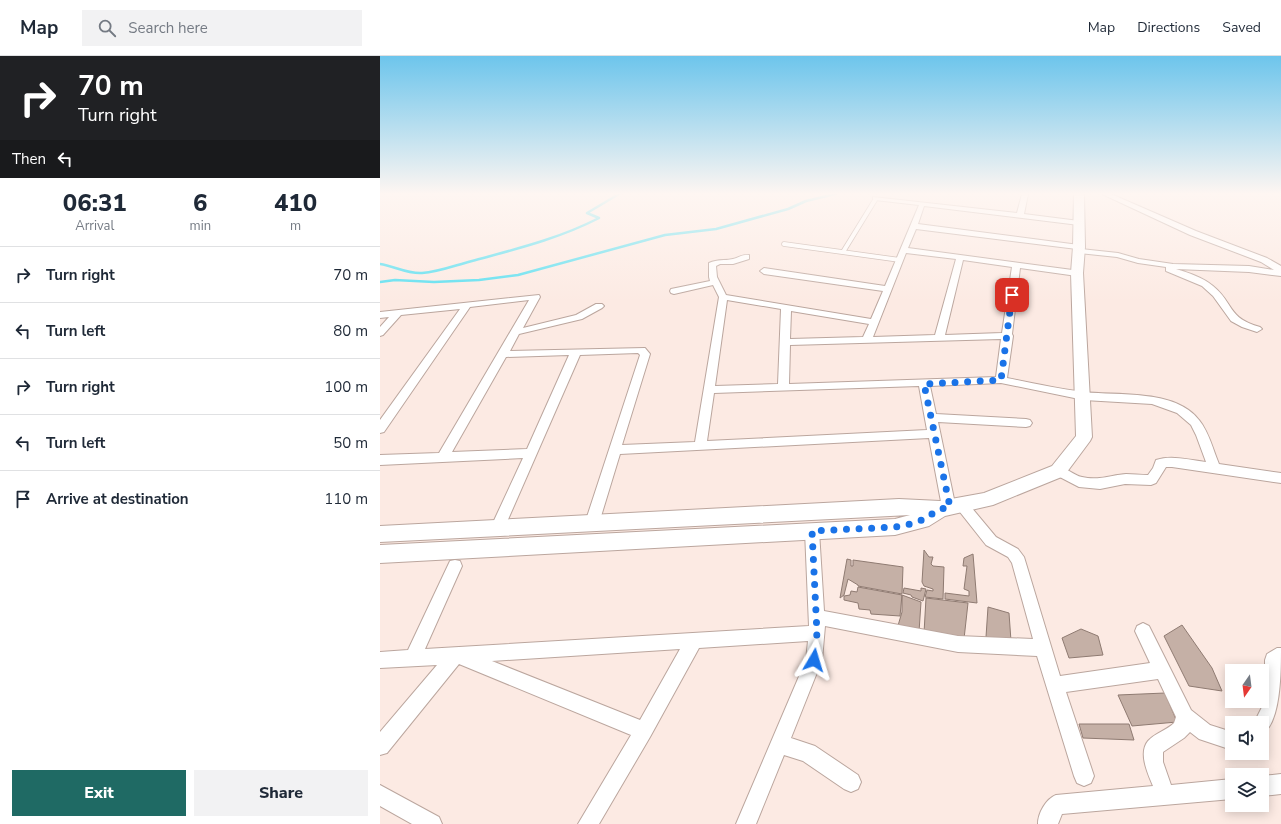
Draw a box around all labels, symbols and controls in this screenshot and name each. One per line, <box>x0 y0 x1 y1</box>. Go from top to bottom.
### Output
search box <box>82 10 362 46</box>
text: Map <box>20 15 58 41</box>
icon: search <box>96 17 118 39</box>
text: Search here <box>128 18 208 38</box>
text: Map <box>1088 18 1115 37</box>
text: Directions <box>1137 18 1200 37</box>
text: Saved <box>1222 18 1261 37</box>
text: 70 m <box>78 67 144 105</box>
icon: right <box>12 72 64 124</box>
text: Turn right <box>78 103 157 127</box>
icon: left <box>54 148 76 170</box>
text: Then <box>12 149 46 169</box>
text: 06:31 <box>63 187 127 219</box>
text: 6 <box>193 187 208 219</box>
text: 410 <box>274 187 317 219</box>
text: Arrival <box>75 217 114 235</box>
text: min <box>190 217 211 235</box>
text: m <box>290 217 301 235</box>
icon: right <box>12 264 34 286</box>
text: Turn right <box>46 265 115 285</box>
text: 70 m <box>333 265 368 285</box>
pin <box>995 278 1029 312</box>
icon: arrive <box>1001 284 1023 306</box>
icon: left <box>12 320 34 342</box>
text: Turn left <box>46 321 105 341</box>
text: 80 m <box>333 321 368 341</box>
icon: right <box>12 376 34 398</box>
text: Turn right <box>46 377 115 397</box>
text: 100 m <box>324 377 368 397</box>
icon: left <box>12 432 34 454</box>
text: Turn left <box>46 433 105 453</box>
text: 50 m <box>333 433 368 453</box>
icon: arrive <box>12 488 34 510</box>
text: Arrive at destination <box>46 489 189 509</box>
text: 110 m <box>324 489 368 509</box>
position arrow <box>793 639 835 681</box>
north arrow <box>1225 664 1269 708</box>
map controls <box>1225 664 1269 812</box>
button: sound <box>1225 716 1269 760</box>
button: layers <box>1225 768 1269 812</box>
button: Exit <box>12 770 186 816</box>
button: Share <box>194 770 368 816</box>

